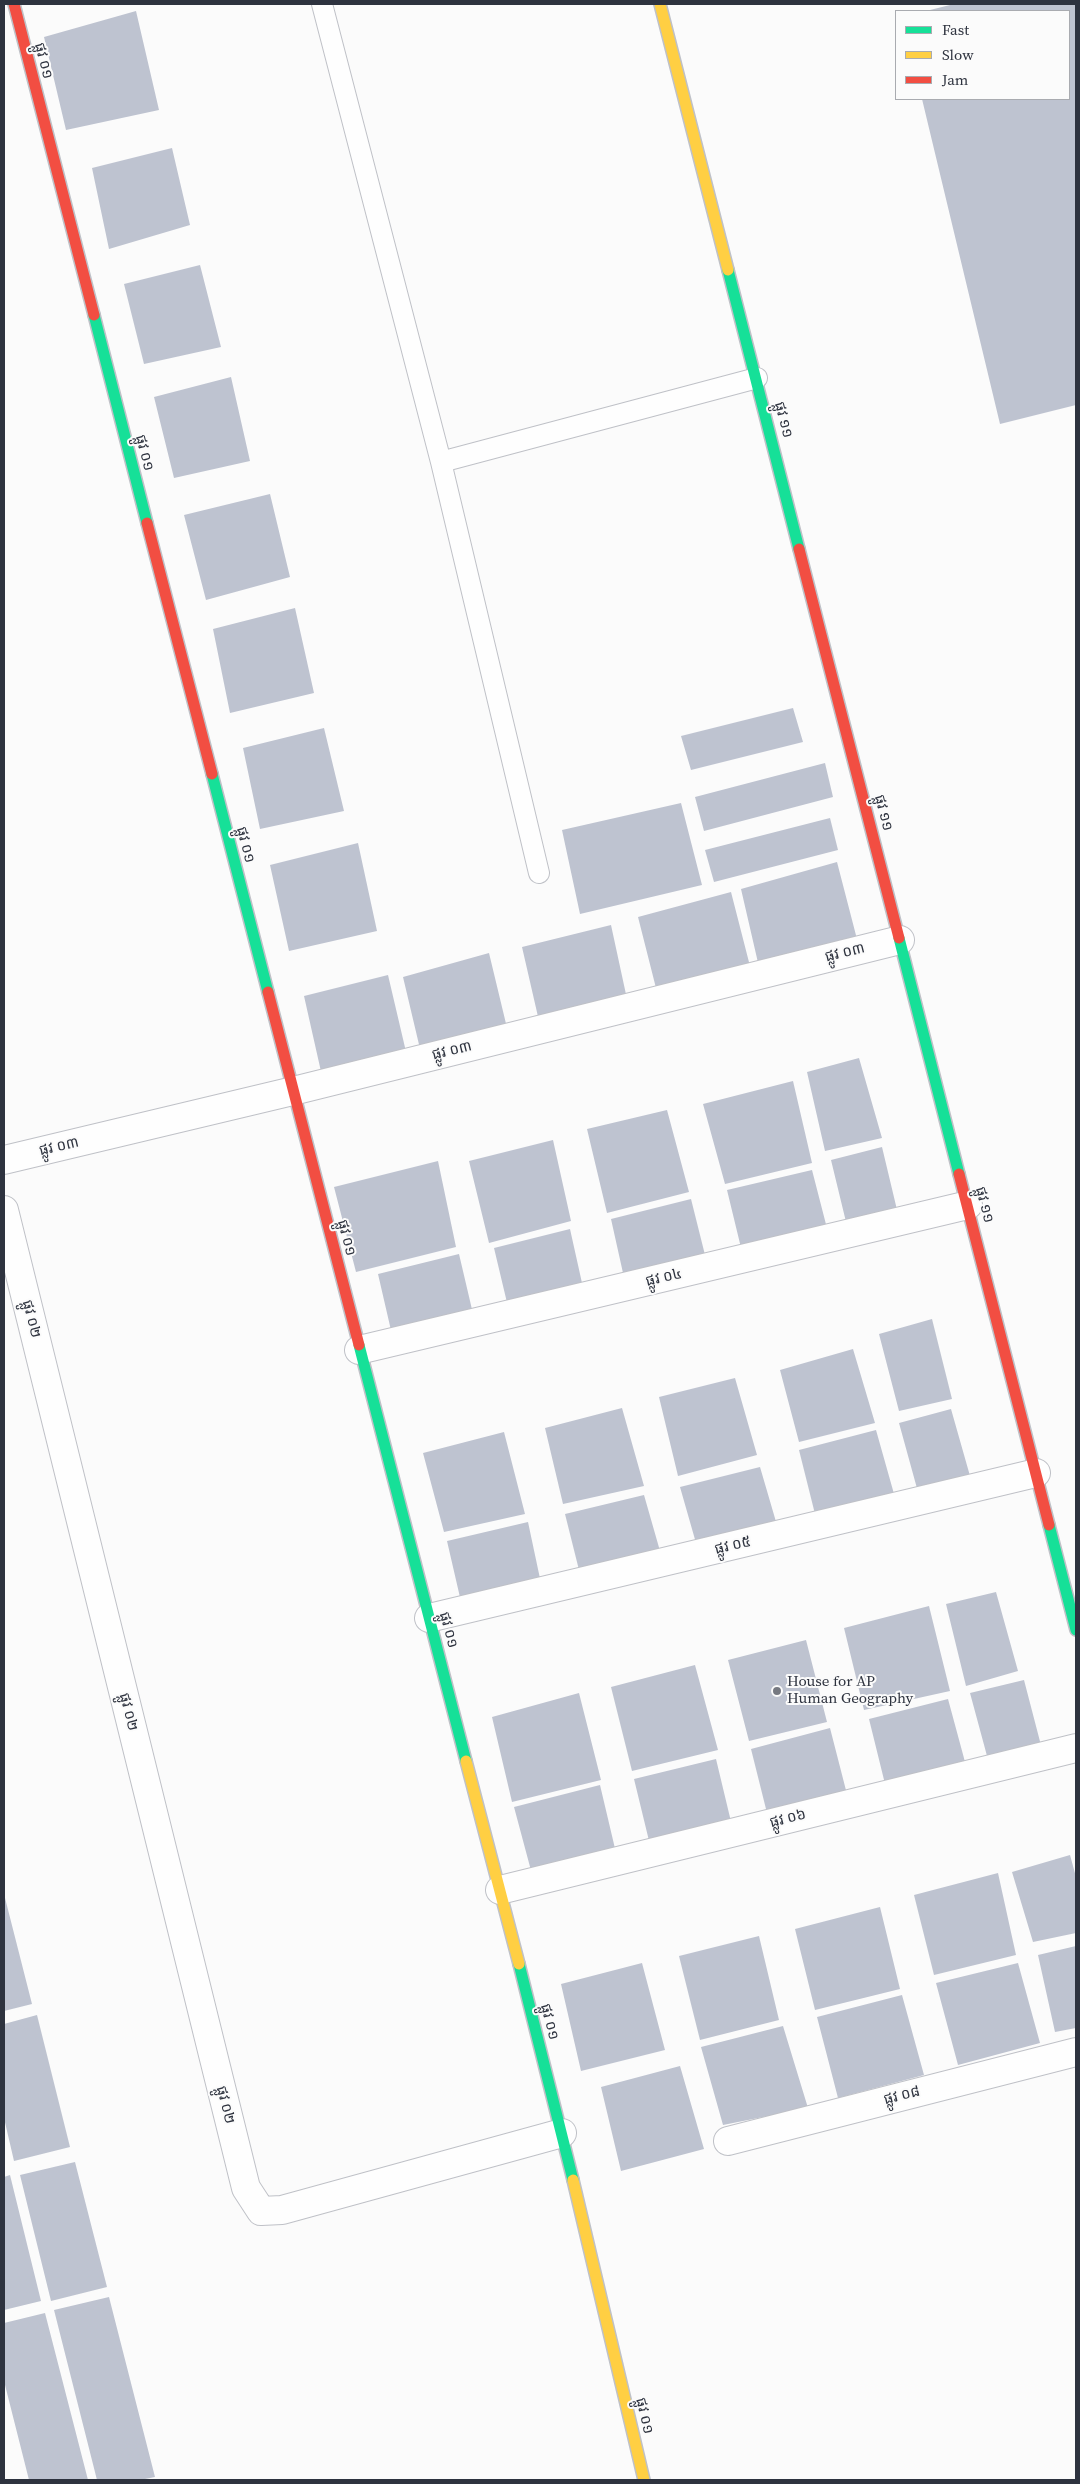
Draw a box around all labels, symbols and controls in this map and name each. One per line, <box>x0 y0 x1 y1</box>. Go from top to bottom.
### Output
legend <box>895 10 1070 100</box>
text: Fast <box>942 19 969 40</box>
street label: ផ្លូវ ០១ <box>30 41 56 81</box>
text: Slow <box>942 44 974 65</box>
text: Jam <box>942 69 968 90</box>
street label: ផ្លូវ ១១ <box>770 400 796 440</box>
street label: ផ្លូវ ០១ <box>131 433 157 473</box>
street label: ផ្លូវ ១១ <box>870 793 896 833</box>
street label: ផ្លូវ ០១ <box>232 825 258 865</box>
street label: ផ្លូវ ០៣ <box>823 939 867 967</box>
street label: ផ្លូវ ០៣ <box>430 1037 474 1065</box>
street label: ផ្លូវ ០៣ <box>37 1134 81 1160</box>
street label: ផ្លូវ ១១ <box>971 1185 997 1225</box>
street label: ផ្លូវ ០១ <box>333 1218 359 1258</box>
street label: ផ្លូវ ០៤ <box>644 1265 684 1291</box>
street label: ផ្លូវ ០២ <box>18 1298 44 1340</box>
street label: ផ្លូវ ០៥ <box>713 1533 753 1559</box>
street label: ផ្លូវ ០១ <box>435 1610 461 1650</box>
place label: House for AP Human Geography <box>787 1673 913 1708</box>
marker: House for AP Human Geography <box>771 1685 783 1697</box>
street label: ផ្លូវ ០២ <box>115 1691 141 1733</box>
street label: ផ្លូវ ០៦ <box>768 1806 808 1832</box>
street label: ផ្លូវ ០១ <box>536 2002 562 2042</box>
street label: ផ្លូវ ០៨ <box>882 2083 922 2109</box>
street label: ផ្លូវ ០២ <box>212 2084 238 2126</box>
street label: ផ្លូវ ០១ <box>631 2396 657 2436</box>

